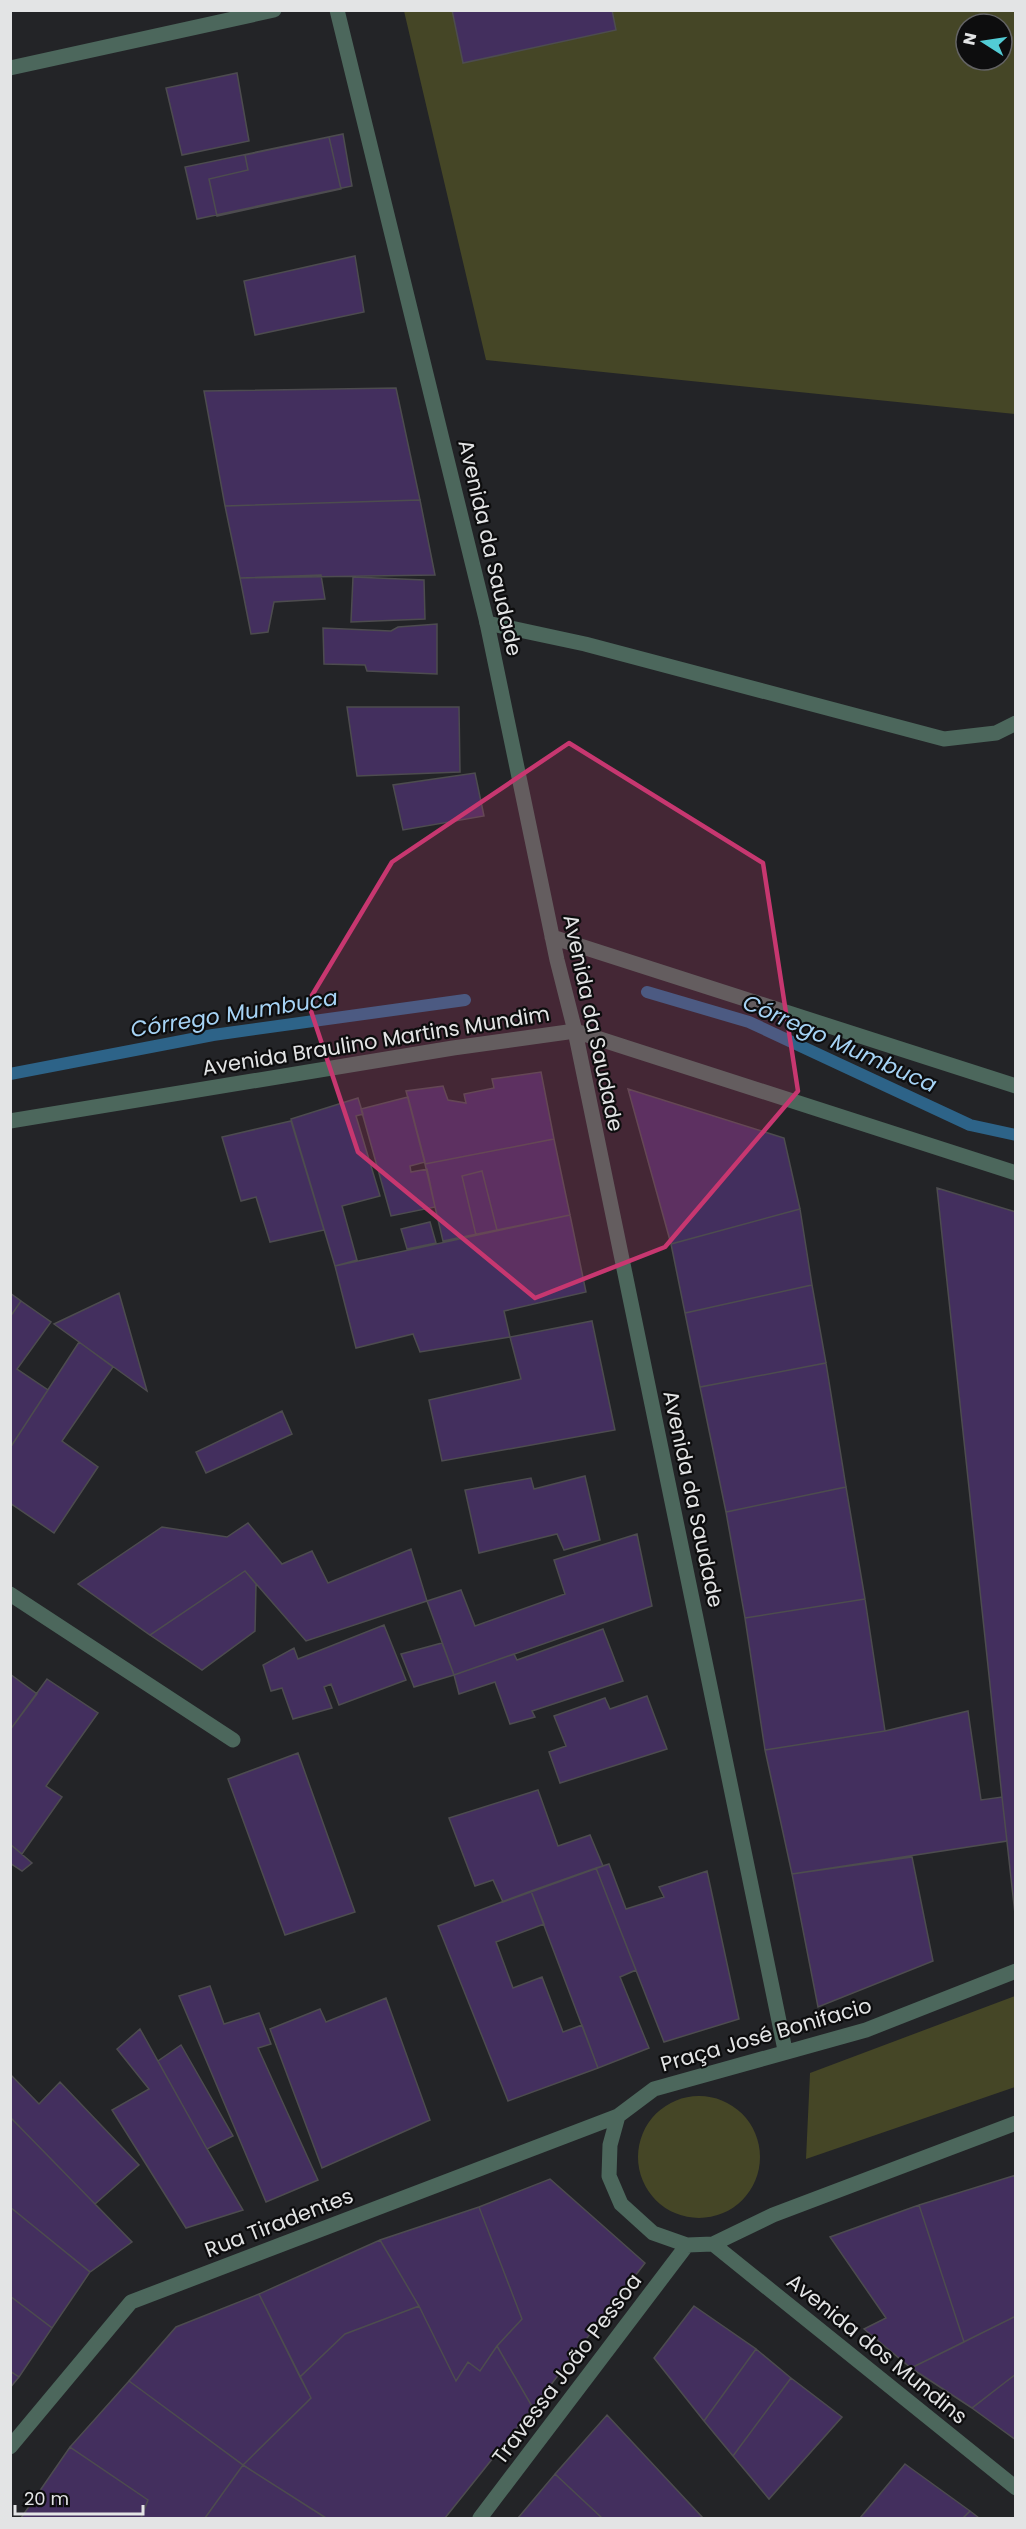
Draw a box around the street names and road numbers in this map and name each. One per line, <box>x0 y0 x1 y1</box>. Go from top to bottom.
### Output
street label: Avenida da Saudade <box>451 437 529 659</box>
street label: Avenida da Saudade <box>556 912 631 1134</box>
street label: Avenida Braulino Martins Mundim <box>200 999 552 1082</box>
street label: Avenida da Saudade <box>656 1388 731 1610</box>
street label: Praça José Bonifacio <box>657 1990 875 2079</box>
street label: Rua Tiradentes <box>200 2181 357 2264</box>
street label: Travessa João Pessoa <box>485 2267 648 2470</box>
street label: Avenida dos Mundins <box>781 2267 974 2431</box>

